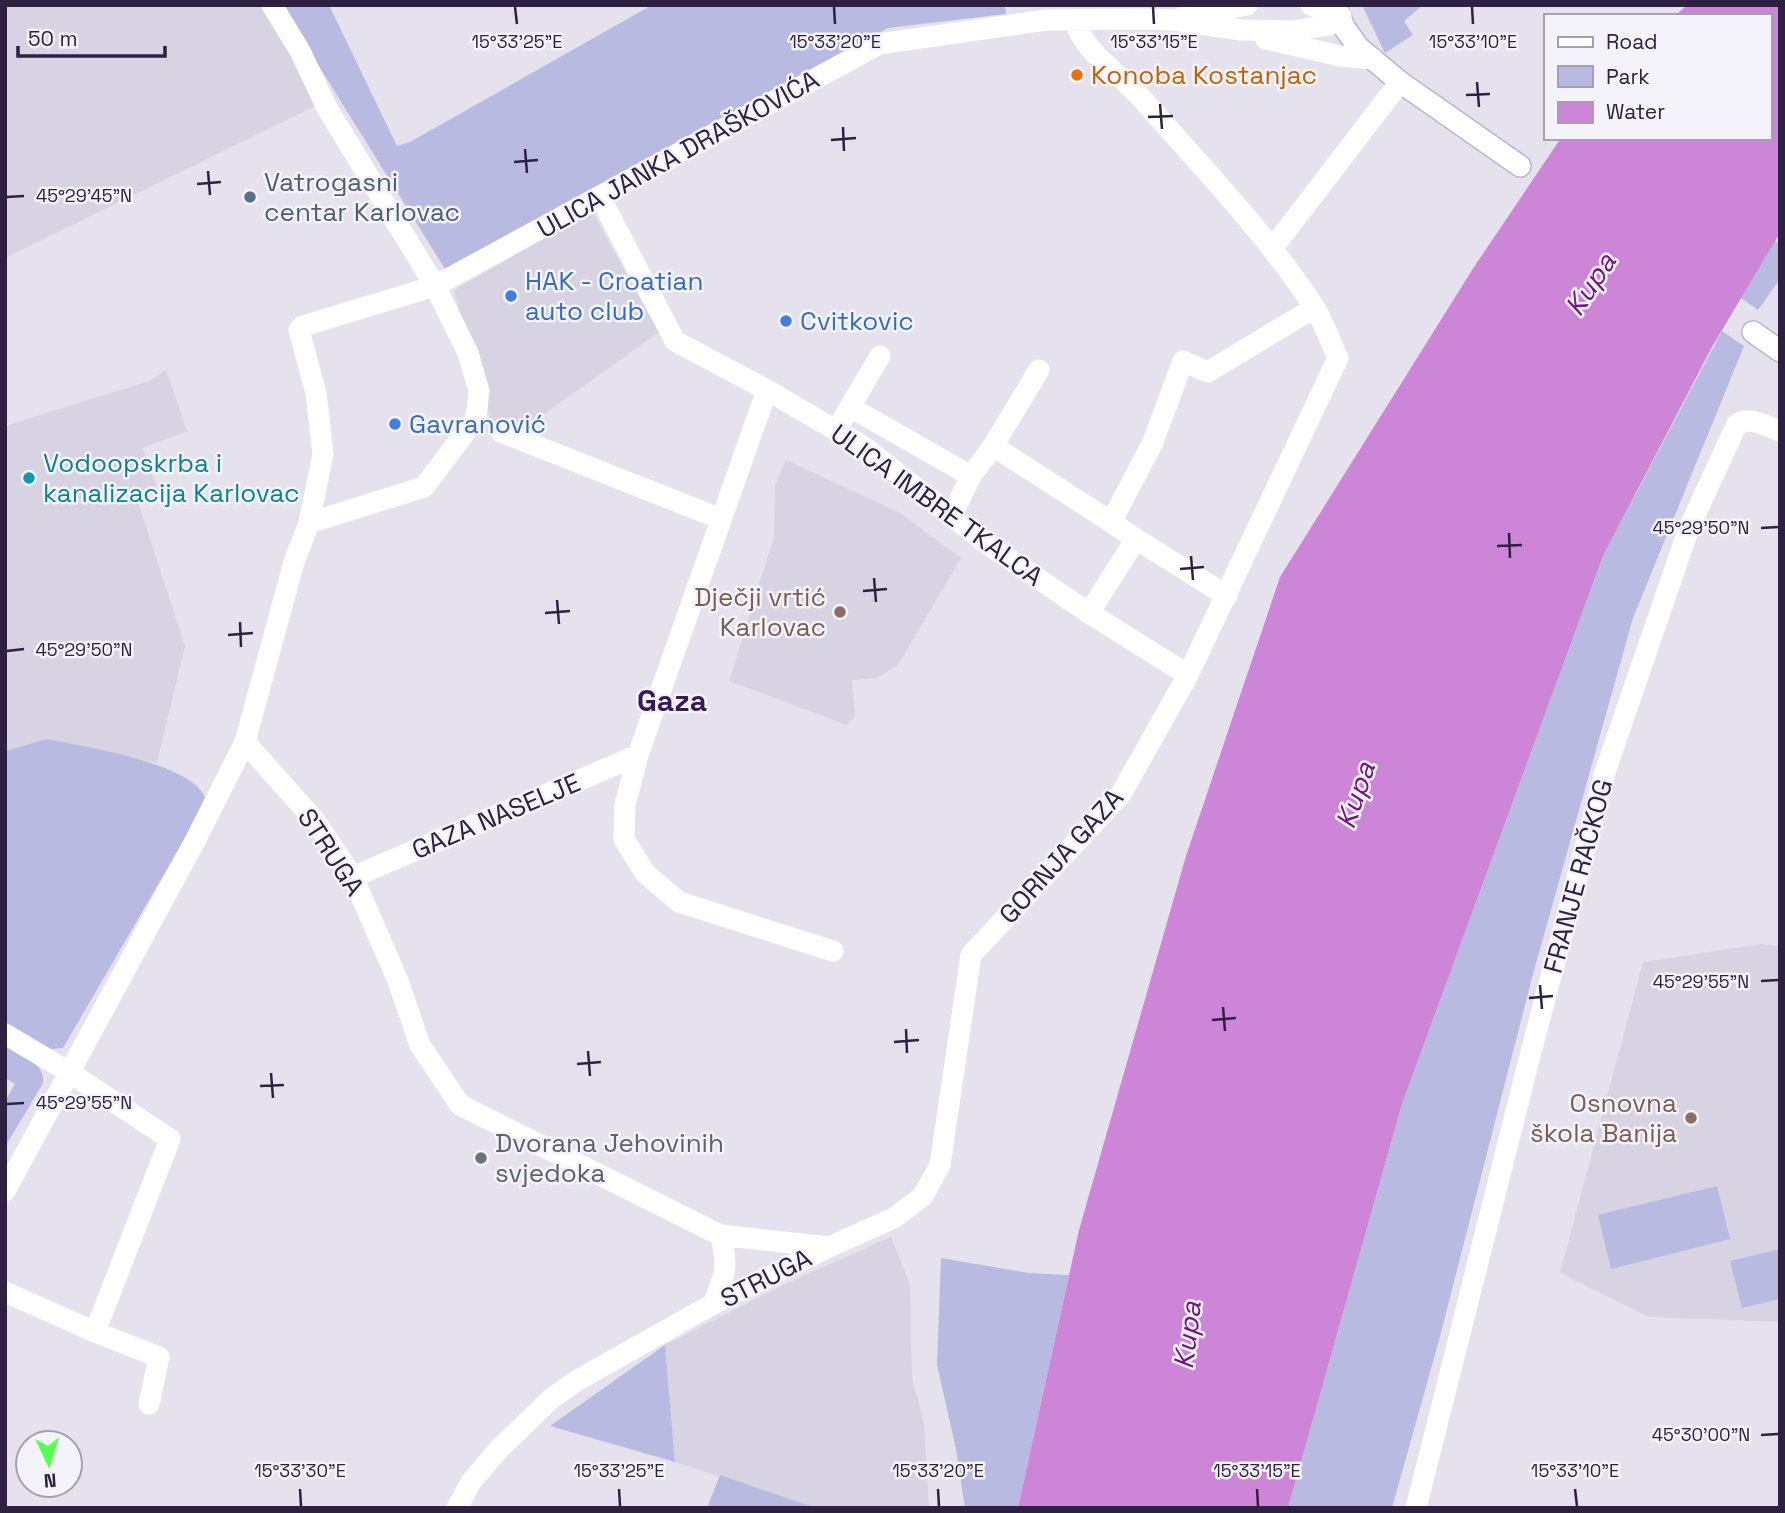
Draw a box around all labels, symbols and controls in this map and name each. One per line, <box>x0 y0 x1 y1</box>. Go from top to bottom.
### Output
scale bar <box>18 14 164 58</box>
legend <box>1544 14 1771 140</box>
text: 50 m <box>28 25 78 52</box>
text: Road <box>1606 28 1658 55</box>
text: 15°33'25"E <box>472 30 562 53</box>
text: 15°33'20"E <box>789 30 881 53</box>
text: 15°33'15"E <box>1110 30 1198 53</box>
text: 15°33'10"E <box>1429 30 1517 53</box>
place label: Konoba Kostanjac <box>1091 58 1317 92</box>
street label: ULICA JANKA DRAŠKOVIĆA <box>531 62 825 246</box>
text: Park <box>1606 63 1650 90</box>
marker: Konoba Kostanjac <box>1069 67 1085 83</box>
text: Water <box>1606 98 1665 125</box>
place label: Vatrogasni centar Karlovac <box>264 165 460 229</box>
text: 45°29'45"N <box>36 184 132 207</box>
marker: Vatrogasni centar Karlovac <box>242 189 258 205</box>
water label: Kupa <box>1556 245 1624 322</box>
place label: HAK - Croatian auto club <box>525 264 703 328</box>
marker: HAK - Croatian auto club <box>503 288 519 304</box>
place label: Cvitkovic <box>800 304 914 338</box>
marker: Cvitkovic <box>778 313 794 329</box>
place label: Gavranović <box>409 407 546 441</box>
marker: Gavranović <box>387 416 403 432</box>
street label: ULICA IMBRE TKALCA <box>824 417 1050 593</box>
place label: Vodoopskrba i kanalizacija Karlovac <box>43 446 300 510</box>
marker: Vodoopskrba i kanalizacija Karlovac <box>21 470 37 486</box>
text: 45°29'50"N <box>1652 516 1750 539</box>
place label: Dječji vrtić Karlovac <box>694 580 826 644</box>
marker: Dječji vrtić Karlovac <box>832 604 848 620</box>
text: 45°29'50"N <box>35 638 133 661</box>
district label: Gaza <box>637 681 707 720</box>
water label: Kupa <box>1327 756 1383 833</box>
street label: GAZA NASELJE <box>407 765 585 867</box>
street label: FRANJE RAČKOG <box>1536 775 1620 977</box>
street label: GORNJA GAZA <box>991 781 1131 931</box>
street label: STRUGA <box>290 802 372 902</box>
text: 45°29'55"N <box>1653 970 1749 993</box>
place label: Osnovna škola Banija <box>1530 1086 1677 1150</box>
text: 45°29'55"N <box>36 1091 132 1114</box>
marker: Osnovna škola Banija <box>1683 1110 1699 1126</box>
place label: Dvorana Jehovinih svjedoka <box>495 1126 724 1190</box>
marker: Dvorana Jehovinih svjedoka <box>473 1150 489 1166</box>
street label: STRUGA <box>715 1241 817 1315</box>
water label: Kupa <box>1165 1298 1209 1371</box>
text: 45°30'00"N <box>1652 1423 1750 1446</box>
north arrow <box>14 1429 84 1499</box>
text: 15°33'30"E <box>254 1459 346 1482</box>
text: 15°33'25"E <box>574 1459 664 1482</box>
text: 15°33'20"E <box>892 1459 984 1482</box>
text: 15°33'15"E <box>1213 1459 1301 1482</box>
text: 15°33'10"E <box>1531 1459 1619 1482</box>
text: N <box>43 1468 57 1493</box>

